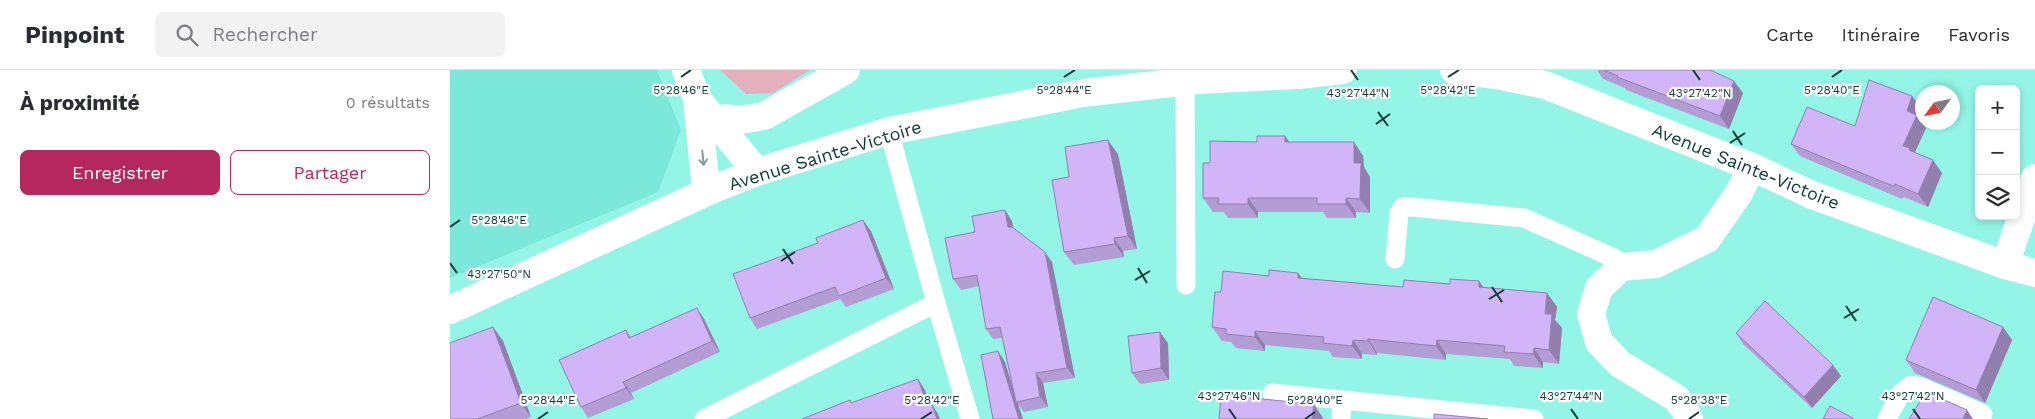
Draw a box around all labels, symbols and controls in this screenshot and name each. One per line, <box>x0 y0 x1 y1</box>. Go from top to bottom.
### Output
search box <box>155 12 505 57</box>
text: Pinpoint <box>25 21 125 49</box>
icon: search <box>173 21 201 49</box>
text: Rechercher <box>213 23 318 46</box>
text: Carte <box>1766 24 1814 45</box>
text: Itinéraire <box>1842 24 1920 45</box>
text: Favoris <box>1948 24 2010 45</box>
text: 5°28'46"E <box>653 83 709 97</box>
text: 5°28'44"E <box>1036 83 1092 97</box>
text: 5°28'42"E <box>1420 83 1476 97</box>
text: 5°28'40"E <box>1804 83 1860 97</box>
north arrow <box>1915 85 1960 130</box>
map controls <box>1975 85 2020 220</box>
button: + <box>1975 85 2020 130</box>
text: 43°27'44"N <box>1327 86 1389 100</box>
text: 43°27'42"N <box>1668 86 1732 100</box>
text: À proximité <box>20 90 140 115</box>
text: 0 résultats <box>346 93 430 112</box>
street label: Avenue Sainte-Victoire <box>726 116 924 194</box>
street label: Avenue Sainte-Victoire <box>1649 119 1843 213</box>
button: − <box>1975 130 2020 175</box>
button: Enregistrer <box>20 150 220 195</box>
button: Partager <box>230 150 430 195</box>
one-way arrow <box>698 150 708 166</box>
button: layers <box>1975 175 2020 220</box>
text: 5°28'46"E <box>471 213 527 227</box>
text: 43°27'50"N <box>467 267 531 281</box>
text: 43°27'46"N <box>1197 389 1261 403</box>
text: 43°27'44"N <box>1540 389 1602 403</box>
text: 43°27'42"N <box>1881 389 1945 403</box>
text: 5°28'44"E <box>520 393 576 407</box>
text: 5°28'42"E <box>904 393 960 407</box>
text: 5°28'40"E <box>1287 393 1343 407</box>
text: 5°28'38"E <box>1671 393 1728 407</box>

